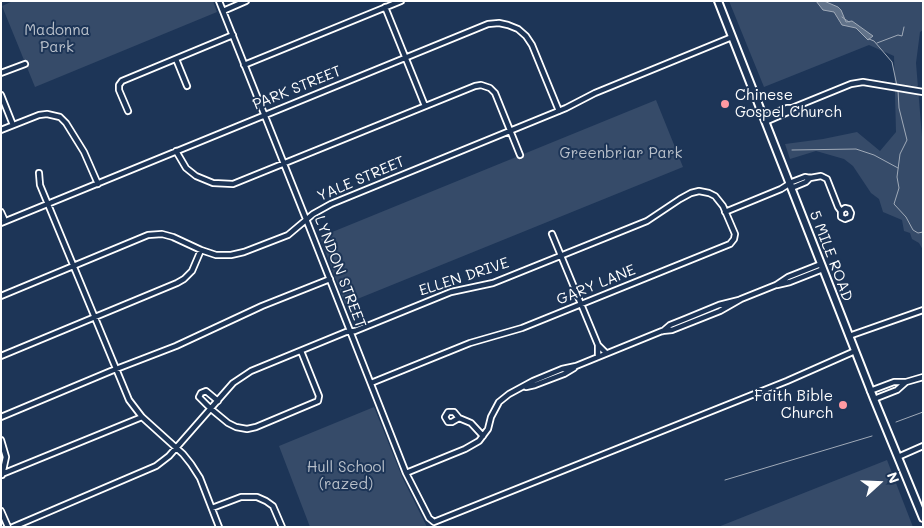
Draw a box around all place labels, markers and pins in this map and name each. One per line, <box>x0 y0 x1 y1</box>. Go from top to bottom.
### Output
place label: Chinese Gospel Church <box>735 86 842 121</box>
marker: Chinese Gospel Church <box>719 98 731 110</box>
place label: Faith Bible Church <box>754 387 833 422</box>
marker: Faith Bible Church <box>837 399 849 411</box>

